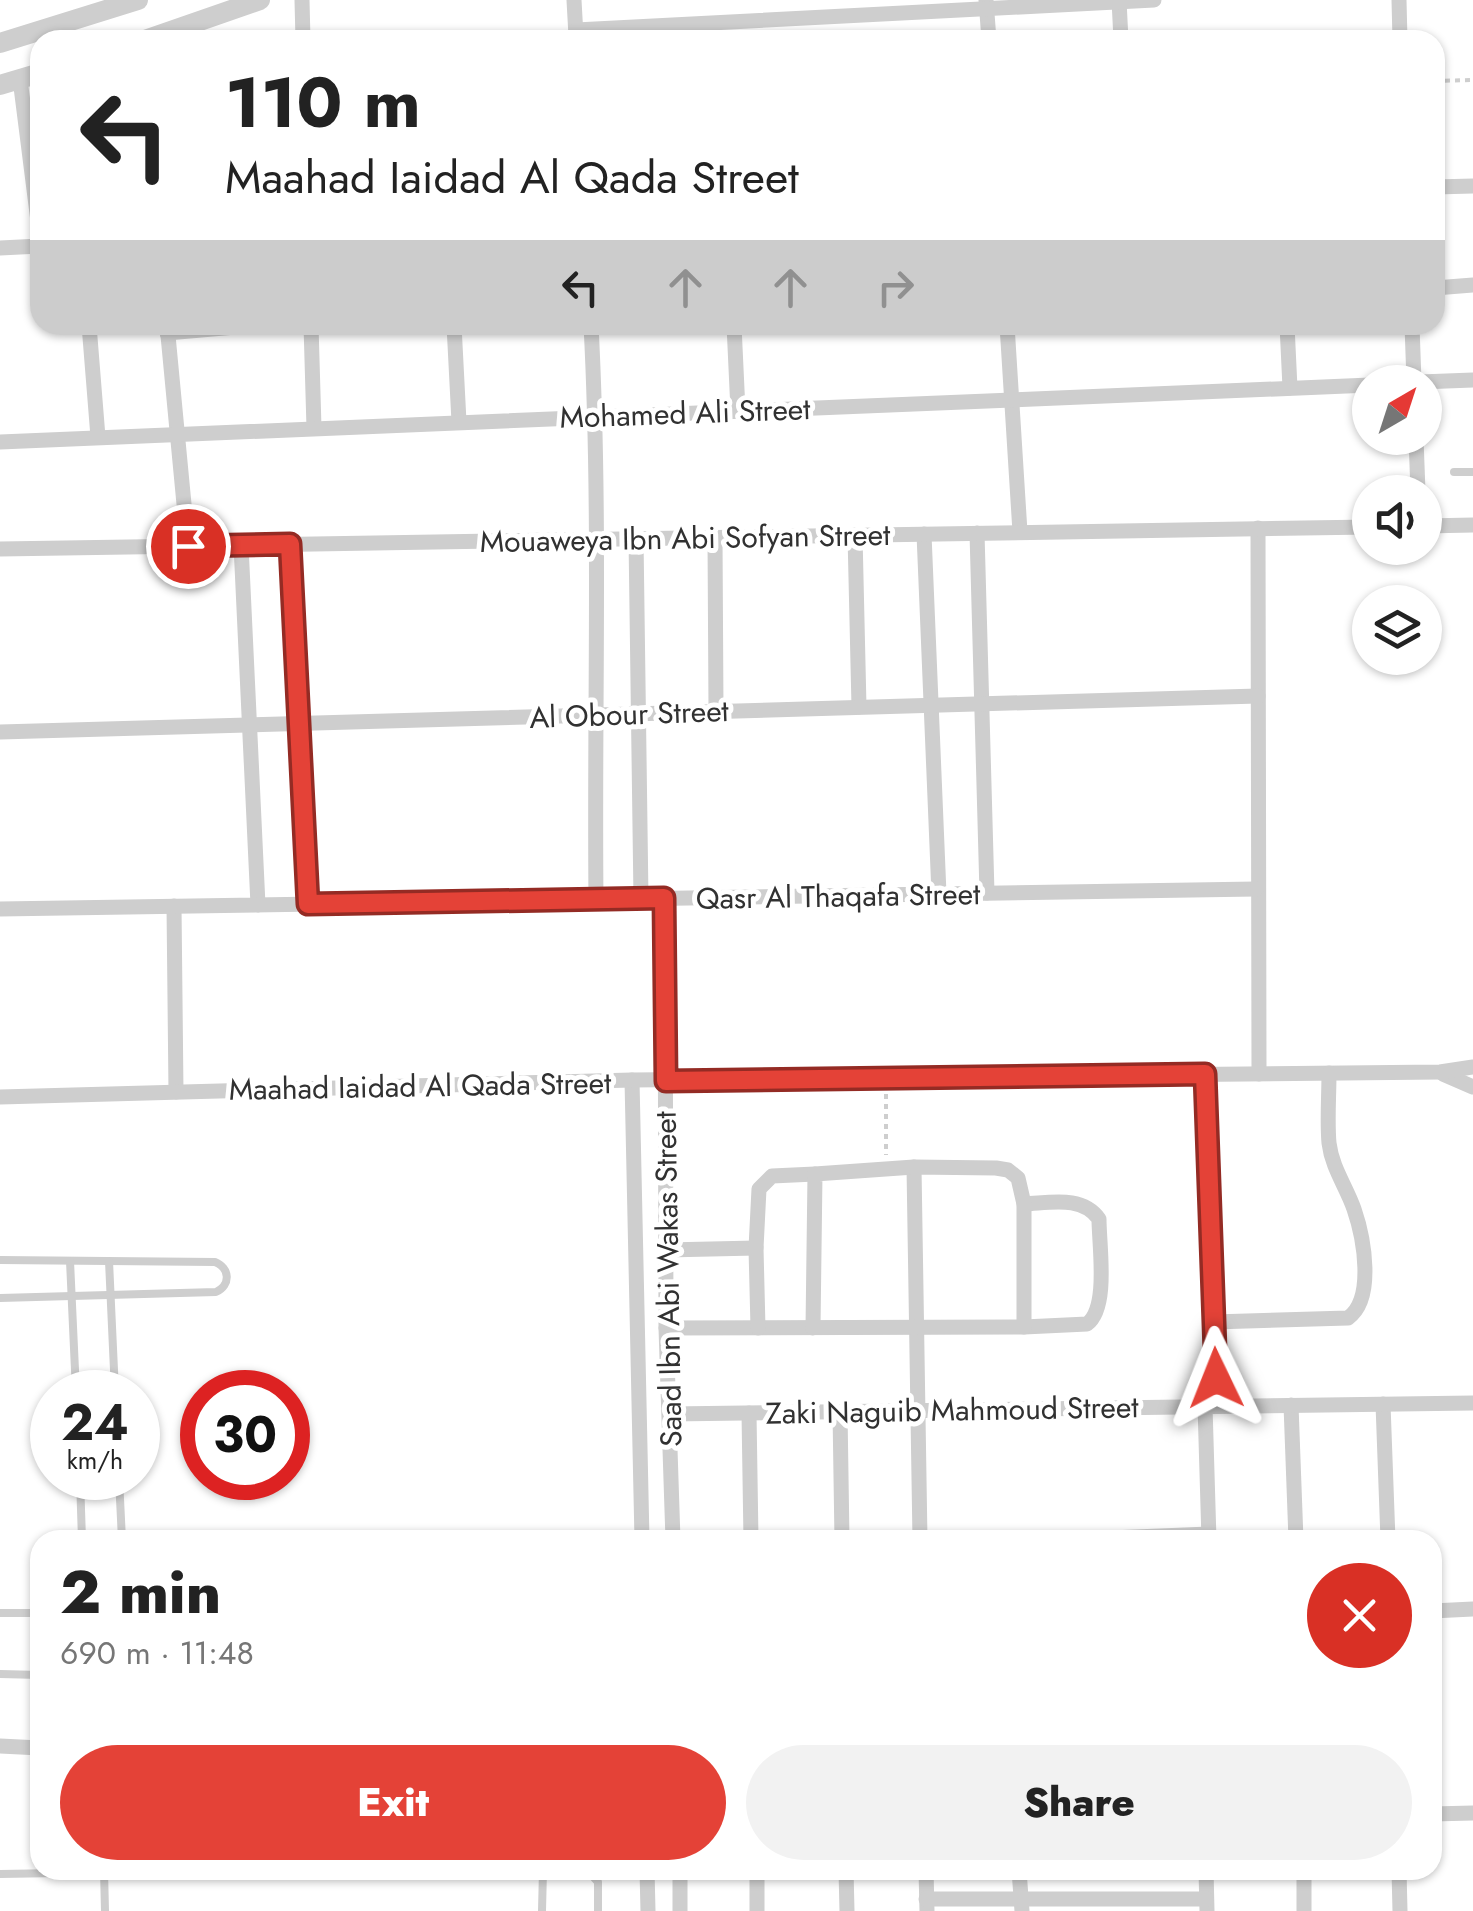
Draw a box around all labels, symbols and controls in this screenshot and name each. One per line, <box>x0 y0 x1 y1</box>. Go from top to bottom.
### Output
text: 110 m <box>225 52 421 153</box>
icon: left <box>60 70 190 200</box>
text: Maahad Iaidad Al Qada Street <box>225 145 799 210</box>
icon: left <box>553 260 608 315</box>
icon: ahead <box>658 260 713 315</box>
icon: ahead <box>763 260 818 315</box>
icon: right <box>868 260 923 315</box>
north arrow <box>1352 365 1442 455</box>
map controls <box>1352 365 1442 675</box>
street label: Mohamed Ali Street <box>559 387 812 439</box>
button: sound <box>1352 475 1442 565</box>
pin <box>146 504 231 589</box>
street label: Mouaweya Ibn Abi Sofyan Street <box>479 513 891 563</box>
icon: arrive <box>161 519 216 574</box>
button: layers <box>1352 585 1442 675</box>
street label: Al Obour Street <box>529 689 730 739</box>
street label: Qasr Al Thaqafa Street <box>695 872 981 920</box>
street label: Maahad Iaidad Al Qada Street <box>228 1061 612 1111</box>
street label: Saad Ibn Abi Wakas Street <box>644 1110 692 1447</box>
position arrow <box>1164 1326 1268 1430</box>
speed limit sign: 30 <box>180 1370 310 1500</box>
street label: Zaki Naguib Mahmoud Street <box>765 1385 1140 1435</box>
text: 24 <box>61 1386 129 1459</box>
text: km/h <box>67 1442 123 1478</box>
text: 2 min <box>60 1549 221 1636</box>
button: close <box>1307 1563 1412 1668</box>
text: 690 m · 11:48 <box>60 1630 254 1676</box>
button: Exit <box>60 1745 726 1860</box>
button: Share <box>746 1745 1412 1860</box>

